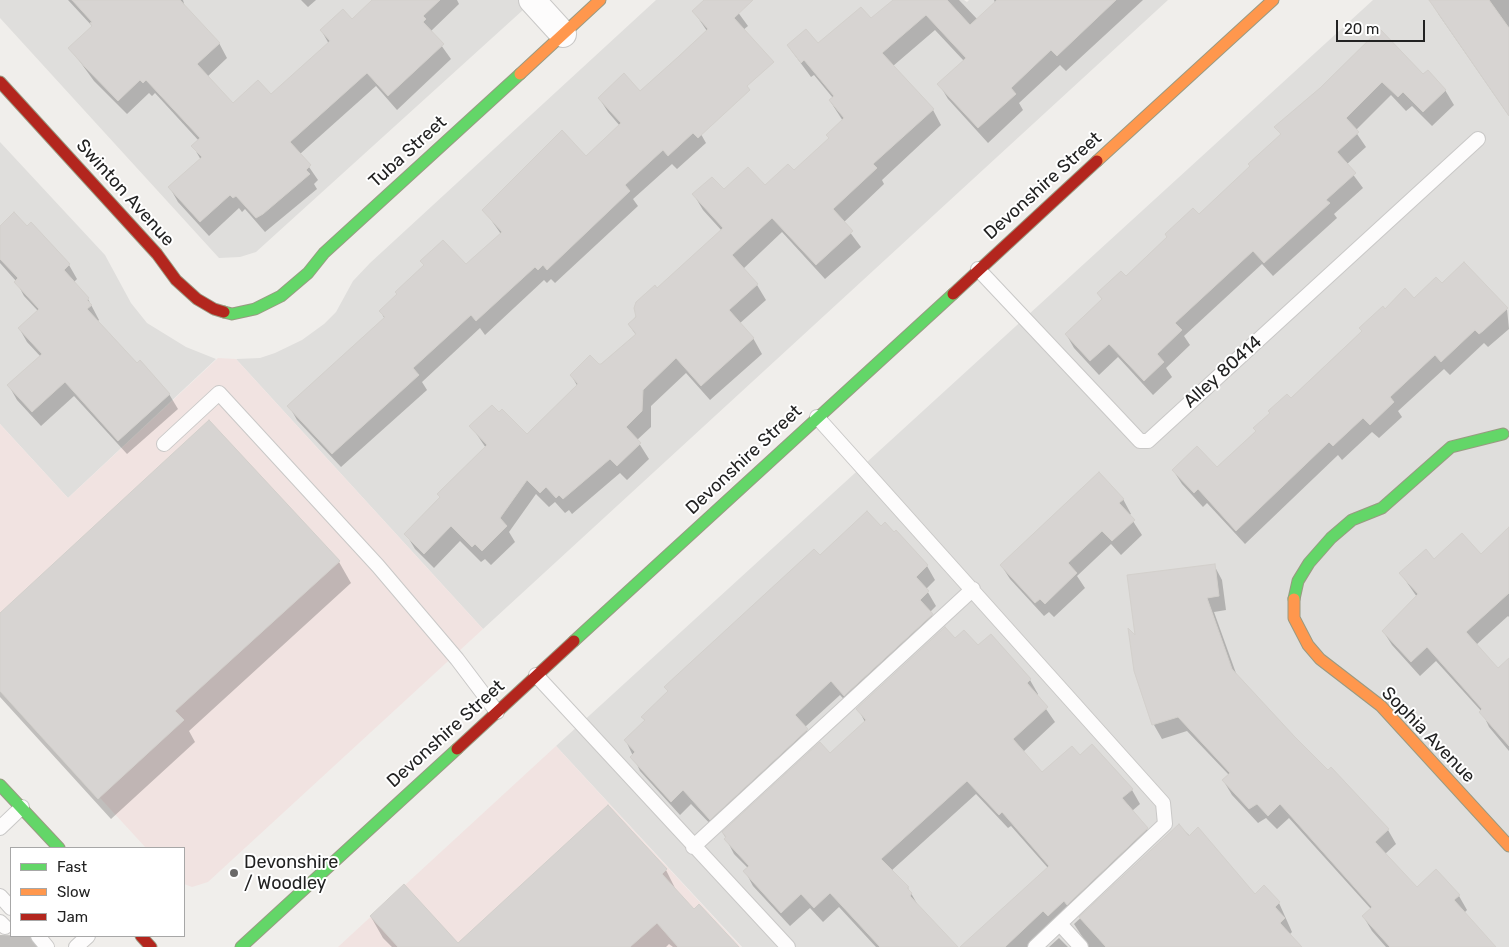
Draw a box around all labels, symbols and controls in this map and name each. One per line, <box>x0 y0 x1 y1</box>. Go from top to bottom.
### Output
scale bar <box>1339 10 1428 42</box>
text: 20 m <box>1344 20 1379 38</box>
street label: Tuba Street <box>365 112 451 192</box>
street label: Devonshire Street <box>980 128 1106 244</box>
street label: Swinton Avenue <box>71 135 179 251</box>
street label: Alley 80414 <box>1180 331 1266 413</box>
street label: Devonshire Street <box>682 401 806 519</box>
street label: Devonshire Street <box>383 676 509 792</box>
street label: Sophia Avenue <box>1377 683 1479 787</box>
legend <box>10 847 185 937</box>
place label: Devonshire / Woodley <box>244 852 338 894</box>
text: Fast <box>57 858 87 876</box>
marker: Devonshire / Woodley <box>228 867 240 879</box>
text: Slow <box>57 883 90 901</box>
text: Jam <box>57 908 88 926</box>

